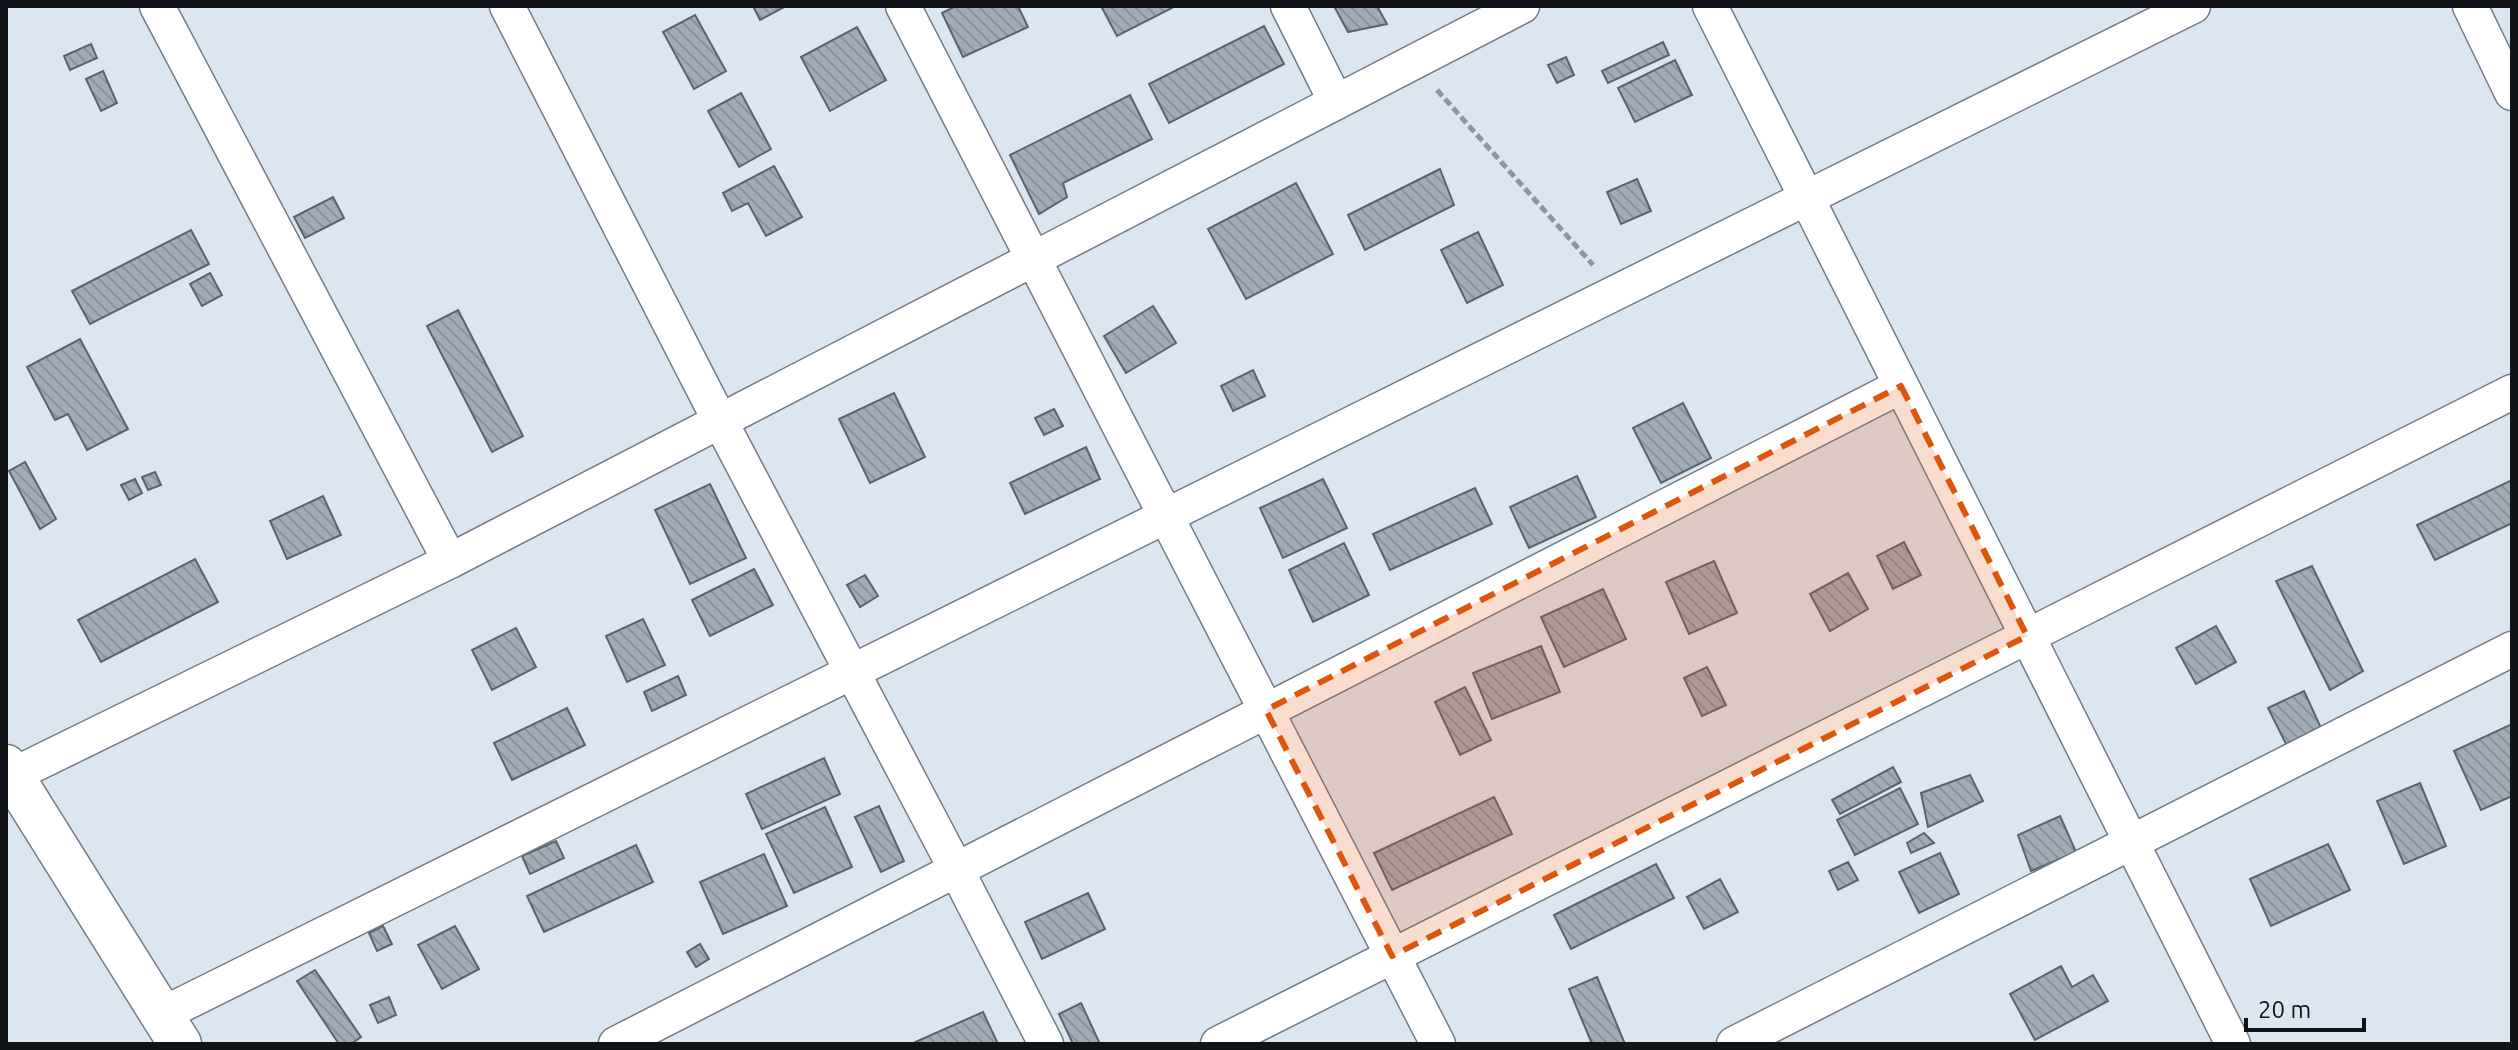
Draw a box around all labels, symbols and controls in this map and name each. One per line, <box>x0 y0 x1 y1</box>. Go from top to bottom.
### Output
scale bar <box>2246 982 2364 1032</box>
text: 20 m <box>2258 996 2311 1023</box>

